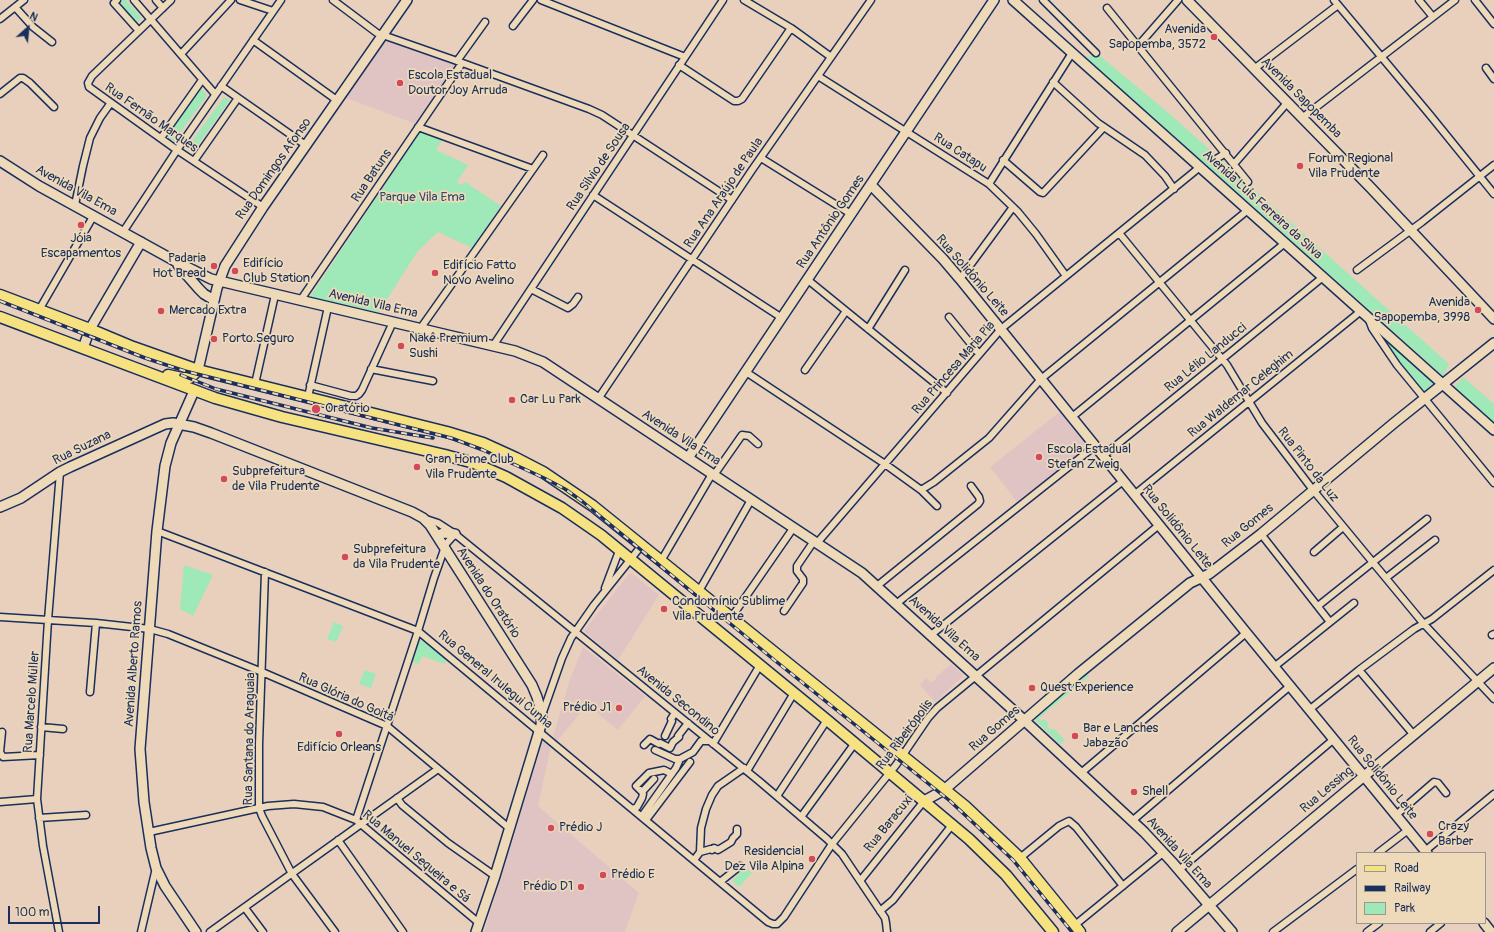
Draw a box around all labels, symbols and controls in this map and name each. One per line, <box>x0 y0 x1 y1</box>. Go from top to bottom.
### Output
north arrow <box>8 8 48 48</box>
text: N <box>27 9 40 24</box>
place label: Avenida Sapopemba, 3572 <box>1108 22 1206 53</box>
marker: Avenida Sapopemba, 3572 <box>1209 32 1219 42</box>
street label: Avenida Sapopemba <box>1257 54 1345 142</box>
place label: Escola Estadual Doutor Joy Arruda <box>408 68 508 99</box>
marker: Escola Estadual Doutor Joy Arruda <box>395 78 405 88</box>
street label: Rua Fernão Marques <box>101 80 201 156</box>
street label: Rua Domingos Afonso <box>233 115 315 223</box>
street label: Rua Silvio de Sousa <box>564 120 634 214</box>
street label: Rua Catapu <box>930 130 990 176</box>
street label: Rua Ana Araújo de Paula <box>681 135 767 251</box>
street label: Rua Batuns <box>349 147 395 205</box>
street label: Avenida Luís Ferreira da Silva <box>1199 147 1325 263</box>
place label: Forum Regional Vila Prudente <box>1308 151 1393 182</box>
marker: Forum Regional Vila Prudente <box>1295 161 1305 171</box>
street label: Avenida Vila Ema <box>32 162 120 220</box>
street label: Rua Antônio Gomes <box>794 172 868 272</box>
park label: Parque Vila Ema <box>379 190 465 206</box>
marker: Jóia Escapamentos <box>76 220 86 230</box>
place label: Jóia Escapamentos <box>41 231 121 262</box>
street label: Rua Solidônio Leite <box>932 232 1012 320</box>
place label: Padaria Hot Bread <box>152 251 206 282</box>
place label: Edifício Club Station <box>243 256 310 287</box>
place label: Edifício Fatto Novo Avelino <box>443 258 516 289</box>
marker: Padaria Hot Bread <box>209 261 219 271</box>
marker: Edifício Club Station <box>230 266 240 276</box>
marker: Edifício Fatto Novo Avelino <box>430 268 440 278</box>
street label: Avenida Vila Ema <box>327 286 419 322</box>
place label: Avenida Sapopemba, 3998 <box>1374 295 1470 326</box>
place label: Mercado Extra <box>169 303 247 319</box>
marker: Avenida Sapopemba, 3998 <box>1473 305 1483 315</box>
marker: Mercado Extra <box>156 306 166 316</box>
street label: Rua Princesa Maria Pia <box>909 318 999 418</box>
street label: Rua Lélio Landucci <box>1162 320 1250 396</box>
place label: Porto.Seguro <box>222 331 294 347</box>
place label: Nakê Premium Sushi <box>409 331 488 362</box>
marker: Porto.Seguro <box>209 334 219 344</box>
marker: Nakê Premium Sushi <box>396 341 406 351</box>
street label: Rua Waldemar Celeghim <box>1185 347 1297 441</box>
place label: Car Lu Park <box>520 392 581 408</box>
marker: Car Lu Park <box>507 395 517 405</box>
place label: Oratório <box>325 401 370 417</box>
marker: Oratório <box>310 403 322 415</box>
street label: Avenida Vila Ema <box>639 407 723 469</box>
street label: Rua Pinto da Luz <box>1274 425 1342 505</box>
street label: Rua Suzana <box>50 427 114 469</box>
place label: Escola Estadual Stefan Zweig <box>1047 442 1131 473</box>
place label: Gran Home Club Vila Prudente <box>425 452 514 483</box>
marker: Escola Estadual Stefan Zweig <box>1034 452 1044 462</box>
marker: Gran Home Club Vila Prudente <box>412 462 422 472</box>
place label: Subprefeitura de Vila Prudente <box>232 464 319 495</box>
marker: Subprefeitura de Vila Prudente <box>219 474 229 484</box>
street label: Rua Solidônio Leite <box>1138 482 1216 572</box>
street label: Rua Gomes <box>1219 500 1277 552</box>
place label: Subprefeitura da Vila Prudente <box>353 542 440 573</box>
street label: Avenida do Oratório <box>453 545 523 641</box>
marker: Subprefeitura da Vila Prudente <box>340 552 350 562</box>
street label: Avenida Vila Ema <box>905 593 983 665</box>
place label: Condomínio Sublime Vila Prudente <box>672 594 785 625</box>
street label: Avenida Alberto Ramos <box>122 600 146 728</box>
marker: Condomínio Sublime Vila Prudente <box>659 604 669 614</box>
street label: Rua General Irulegui Cunha <box>435 628 555 732</box>
street label: Rua Marcelo Müller <box>21 650 43 754</box>
street label: Avenida Secondino <box>633 663 723 739</box>
street label: Rua Glória do Goitá <box>296 670 396 726</box>
street label: Rua Santana do Araguaia <box>241 672 259 806</box>
place label: Quest Experience <box>1040 680 1133 696</box>
marker: Quest Experience <box>1027 683 1037 693</box>
street label: Rua Ribeirópolis <box>874 697 936 773</box>
place label: Prédio J1 <box>563 700 611 716</box>
marker: Prédio J1 <box>614 703 624 713</box>
street label: Rua Gomes <box>967 703 1023 755</box>
place label: Bar e Lanches Jabazão <box>1083 721 1158 752</box>
marker: Edifício Orleans <box>334 729 344 739</box>
marker: Bar e Lanches Jabazão <box>1070 731 1080 741</box>
street label: Rua Solidônio Leite <box>1343 733 1421 823</box>
place label: Edifício Orleans <box>297 740 381 756</box>
street label: Rua Lessing <box>1297 763 1357 817</box>
place label: Shell <box>1142 784 1168 800</box>
marker: Shell <box>1129 787 1139 797</box>
street label: Rua Baracuxi <box>861 792 917 856</box>
street label: Rua Manuel Sequeira e Sá <box>359 807 473 907</box>
street label: Avenida Vila Ema <box>1143 814 1215 892</box>
place label: Crazy Barber <box>1438 819 1473 850</box>
place label: Prédio J <box>559 820 602 836</box>
marker: Prédio J <box>546 823 556 833</box>
marker: Crazy Barber <box>1425 829 1435 839</box>
place label: Residencial Dez Vila Alpina <box>725 844 804 875</box>
legend <box>1356 852 1486 924</box>
marker: Residencial Dez Vila Alpina <box>807 854 817 864</box>
text: Road <box>1394 861 1419 876</box>
place label: Prédio E <box>611 867 655 883</box>
marker: Prédio E <box>598 870 608 880</box>
place label: Prédio D1 <box>523 879 573 895</box>
text: Railway <box>1394 881 1430 896</box>
marker: Prédio D1 <box>576 882 586 892</box>
scale bar <box>10 898 102 924</box>
text: Park <box>1394 901 1415 916</box>
text: 100 m <box>15 905 49 920</box>

